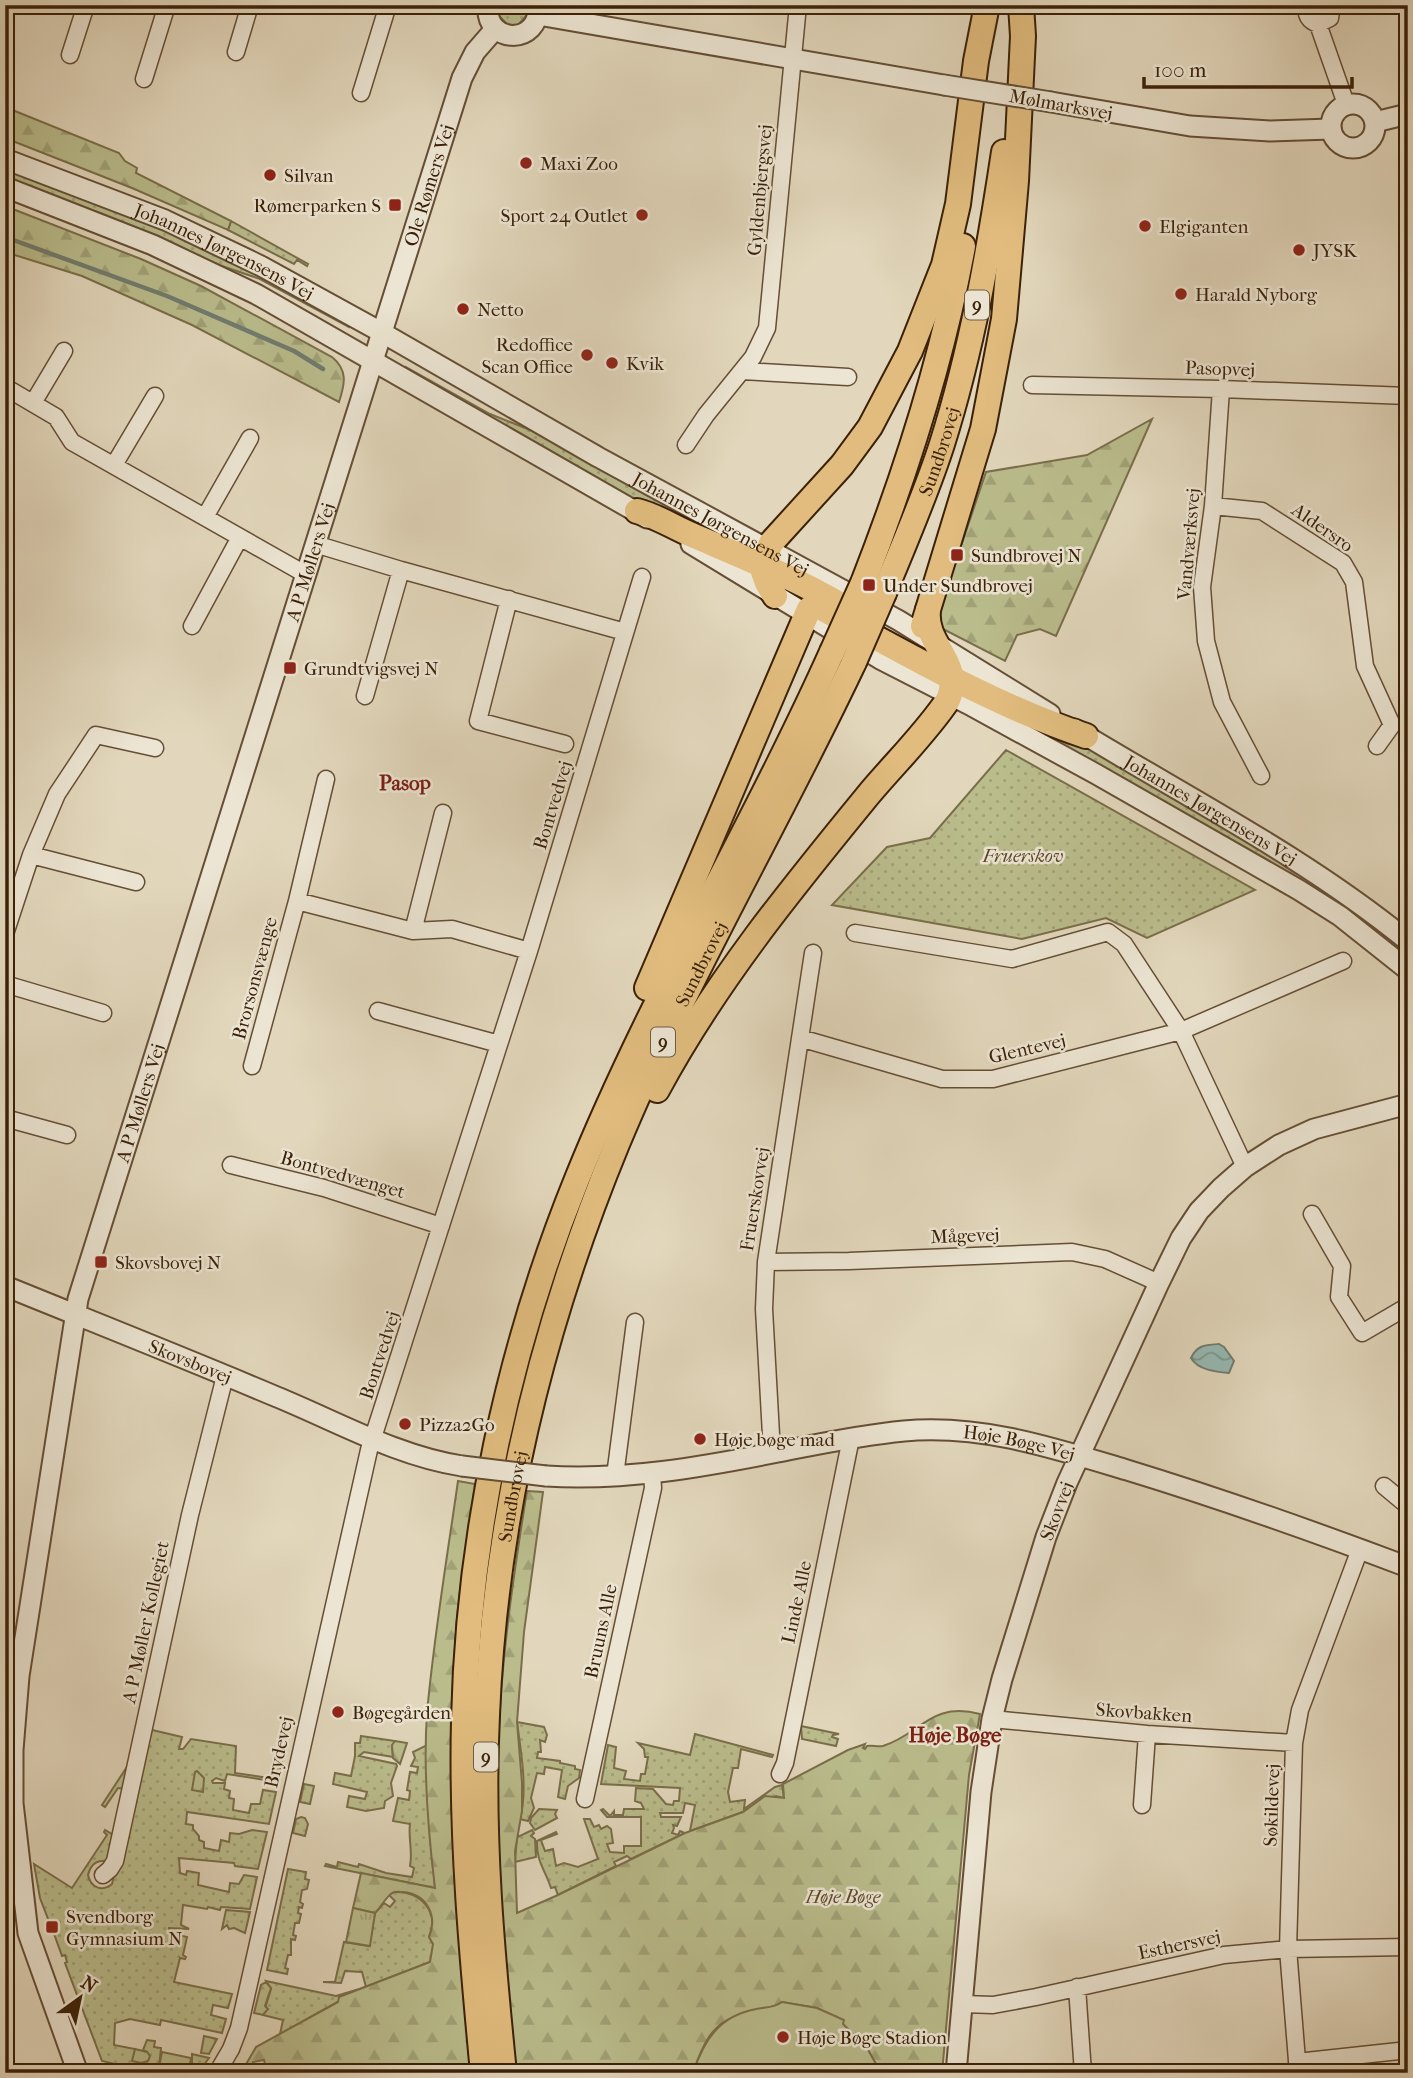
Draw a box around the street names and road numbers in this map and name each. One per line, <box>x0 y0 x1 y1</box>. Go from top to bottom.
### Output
street label: Mølmarksvej <box>1007 85 1114 125</box>
street label: Ole Rømers Vej <box>400 122 459 249</box>
street label: Gyldenbjergsvej <box>743 123 777 257</box>
street label: Johannes Jørgensens Vej <box>129 199 317 305</box>
road number: 9 <box>965 290 989 320</box>
street label: Pasopvej <box>1185 357 1255 381</box>
street label: Sundbrovej <box>915 405 964 499</box>
street label: Johannes Jørgensens Vej <box>627 467 812 581</box>
street label: Vandværksvej <box>1173 487 1205 602</box>
street label: Aldersro <box>1287 498 1358 557</box>
street label: A P Møllers Vej <box>281 500 340 625</box>
street label: Johannes Jørgensens Vej <box>1118 750 1301 871</box>
street label: Bontvedvej <box>529 758 577 852</box>
street label: Brorsonsvænge <box>228 915 282 1042</box>
street label: Sundbrovej <box>671 918 732 1011</box>
road number: 9 <box>651 1028 675 1056</box>
street label: Glentevej <box>987 1029 1068 1068</box>
street label: A P Møllers Vej <box>111 1041 170 1166</box>
street label: Fruerskovvej <box>736 1145 774 1253</box>
street label: Bontvedvænget <box>278 1147 408 1203</box>
street label: Mågevej <box>930 1224 1000 1248</box>
street label: Bontvedvej <box>355 1308 405 1402</box>
street label: Skovsbovej <box>145 1335 235 1389</box>
street label: Høje Bøge Vej <box>962 1421 1077 1466</box>
street label: Sundbrovej <box>494 1449 533 1544</box>
street label: Skovvej <box>1036 1478 1079 1544</box>
street label: A P Møller Kollegiet <box>118 1539 174 1706</box>
street label: Linde Alle <box>777 1559 816 1646</box>
street label: Bruuns Alle <box>580 1582 622 1681</box>
street label: Skovbakken <box>1095 1699 1193 1727</box>
street label: Brydevej <box>260 1714 298 1790</box>
road number: 9 <box>474 1742 498 1772</box>
street label: Søkildevej <box>1260 1763 1284 1847</box>
street label: Esthersvej <box>1136 1926 1223 1964</box>

